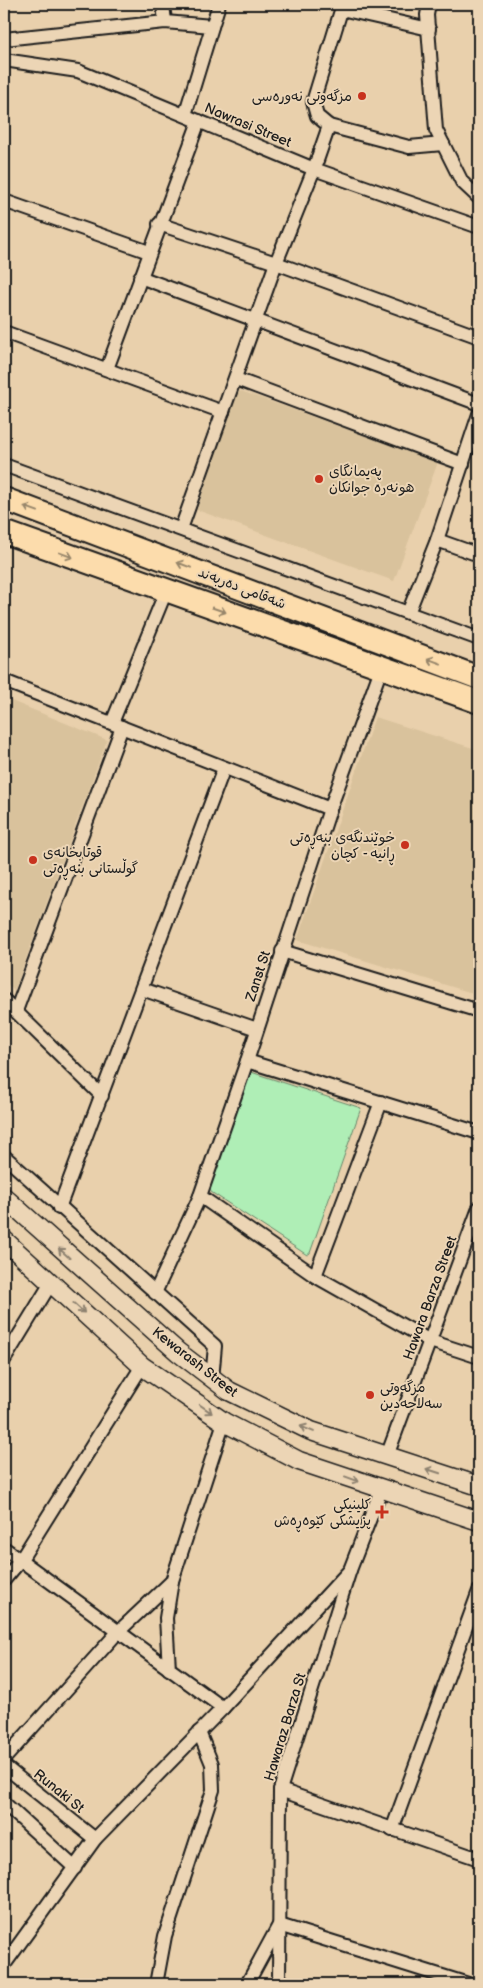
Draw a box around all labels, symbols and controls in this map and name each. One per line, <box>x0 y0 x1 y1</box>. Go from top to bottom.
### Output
place label: مزگەوتی نەورەسی <box>252 88 352 105</box>
marker: مزگەوتی نەورەسی <box>356 90 368 102</box>
street label: Nawrasi Street <box>202 99 295 151</box>
place label: پەیمانگای هونەرە جوانکان <box>329 463 415 496</box>
marker: پەیمانگای هونەرە جوانکان <box>313 473 325 485</box>
one-way arrow <box>24 504 39 513</box>
one-way arrow <box>58 551 73 560</box>
one-way arrow <box>176 560 191 569</box>
street label: شەقامی دەربەند <box>196 563 288 613</box>
one-way arrow <box>211 605 227 615</box>
one-way arrow <box>426 656 442 665</box>
place label: خوێندنگەی بنەڕەتی ڕانیە - کچان <box>290 829 395 866</box>
marker: خوێندنگەی بنەڕەتی ڕانیە - کچان <box>399 839 411 851</box>
place label: قوتابخانه‌ی گوڵستانی بنه‌ڕه‌تی <box>43 844 138 881</box>
marker: قوتابخانه‌ی گوڵستانی بنه‌ڕه‌تی <box>27 854 39 866</box>
street label: Zanst St <box>242 948 274 1004</box>
street label: Hawara Barza Street <box>400 1233 461 1362</box>
one-way arrow <box>58 1247 71 1259</box>
one-way arrow <box>72 1302 85 1314</box>
street label: Kewarash Street <box>149 1323 242 1401</box>
place label: مزگەوتی سەلاحەدین <box>380 1379 443 1412</box>
marker: مزگەوتی سەلاحەدین <box>364 1389 376 1401</box>
one-way arrow <box>198 1404 212 1414</box>
one-way arrow <box>300 1424 315 1433</box>
one-way arrow <box>425 1465 441 1475</box>
one-way arrow <box>343 1475 359 1484</box>
place label: كلینیكی پزیشكی كێوەڕەش <box>274 1496 371 1533</box>
marker: كلینیكی پزیشكی كێوەڕەش <box>375 1505 389 1519</box>
street label: Hawaraz Barza St <box>260 1670 310 1783</box>
street label: Runaki St <box>30 1766 88 1817</box>

